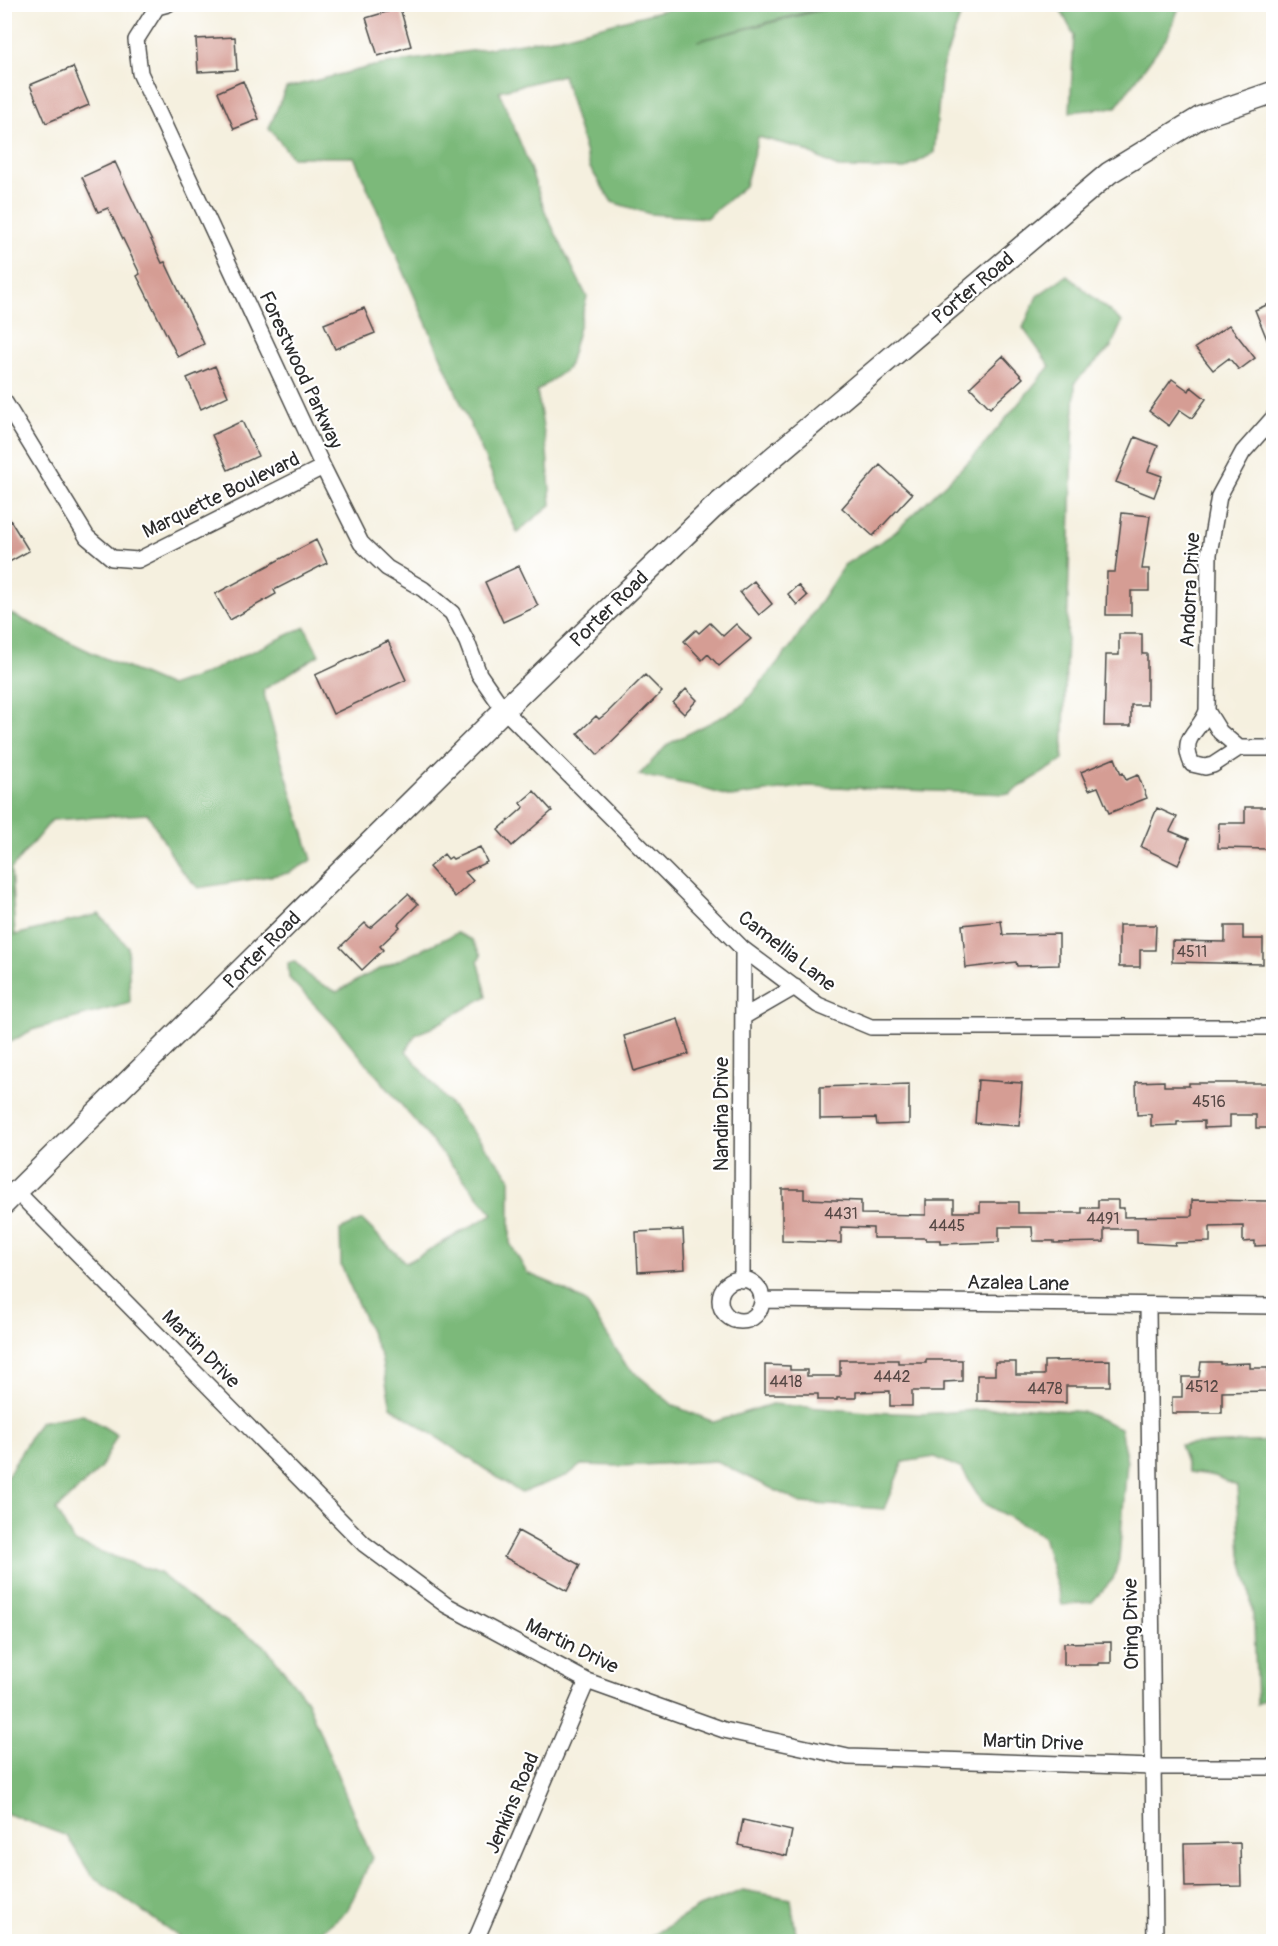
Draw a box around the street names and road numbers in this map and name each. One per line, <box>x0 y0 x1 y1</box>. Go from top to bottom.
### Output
street label: Porter Road <box>927 246 1019 330</box>
street label: Forestwood Parkway <box>254 287 349 453</box>
street label: Marquette Boulevard <box>138 446 304 544</box>
street label: Andorra Drive <box>1175 532 1206 648</box>
street label: Porter Road <box>564 565 654 653</box>
street label: Camellia Lane <box>733 905 841 997</box>
street label: Porter Road <box>218 906 306 994</box>
street label: Nandina Drive <box>709 1057 734 1171</box>
street label: Azalea Lane <box>967 1270 1069 1296</box>
street label: Martin Drive <box>157 1305 246 1394</box>
street label: Oring Drive <box>1118 1578 1144 1670</box>
street label: Martin Drive <box>521 1613 623 1679</box>
street label: Martin Drive <box>982 1728 1084 1756</box>
street label: Jenkins Road <box>479 1749 545 1857</box>

